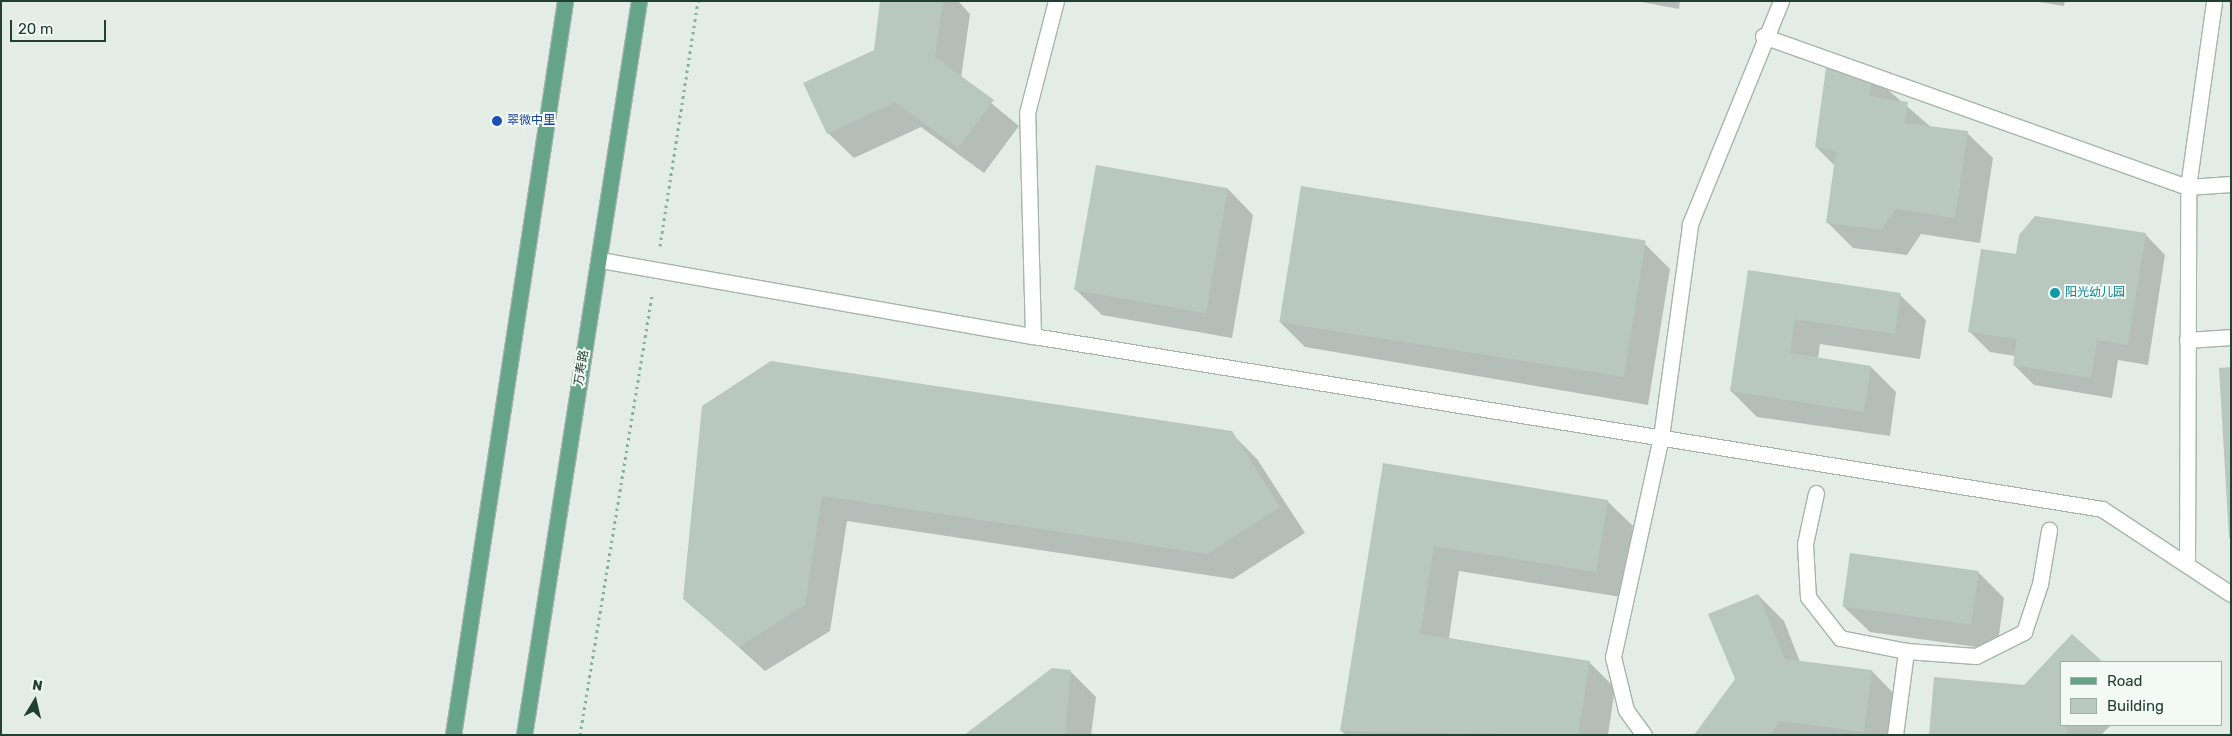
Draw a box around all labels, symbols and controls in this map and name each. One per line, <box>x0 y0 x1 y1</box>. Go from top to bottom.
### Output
scale bar <box>12 10 109 42</box>
text: 20 m <box>18 20 53 38</box>
place label: 翠微中里 <box>507 114 555 128</box>
marker: 翠微中里 <box>491 115 503 127</box>
place label: 阳光幼儿园 <box>2065 286 2125 300</box>
marker: 阳光幼儿园 <box>2049 287 2061 299</box>
street label: 万寿路 <box>572 349 592 387</box>
legend <box>2060 661 2222 726</box>
text: Road <box>2107 672 2143 690</box>
north arrow <box>10 676 60 726</box>
text: N <box>31 677 44 695</box>
text: Building <box>2107 697 2164 715</box>

